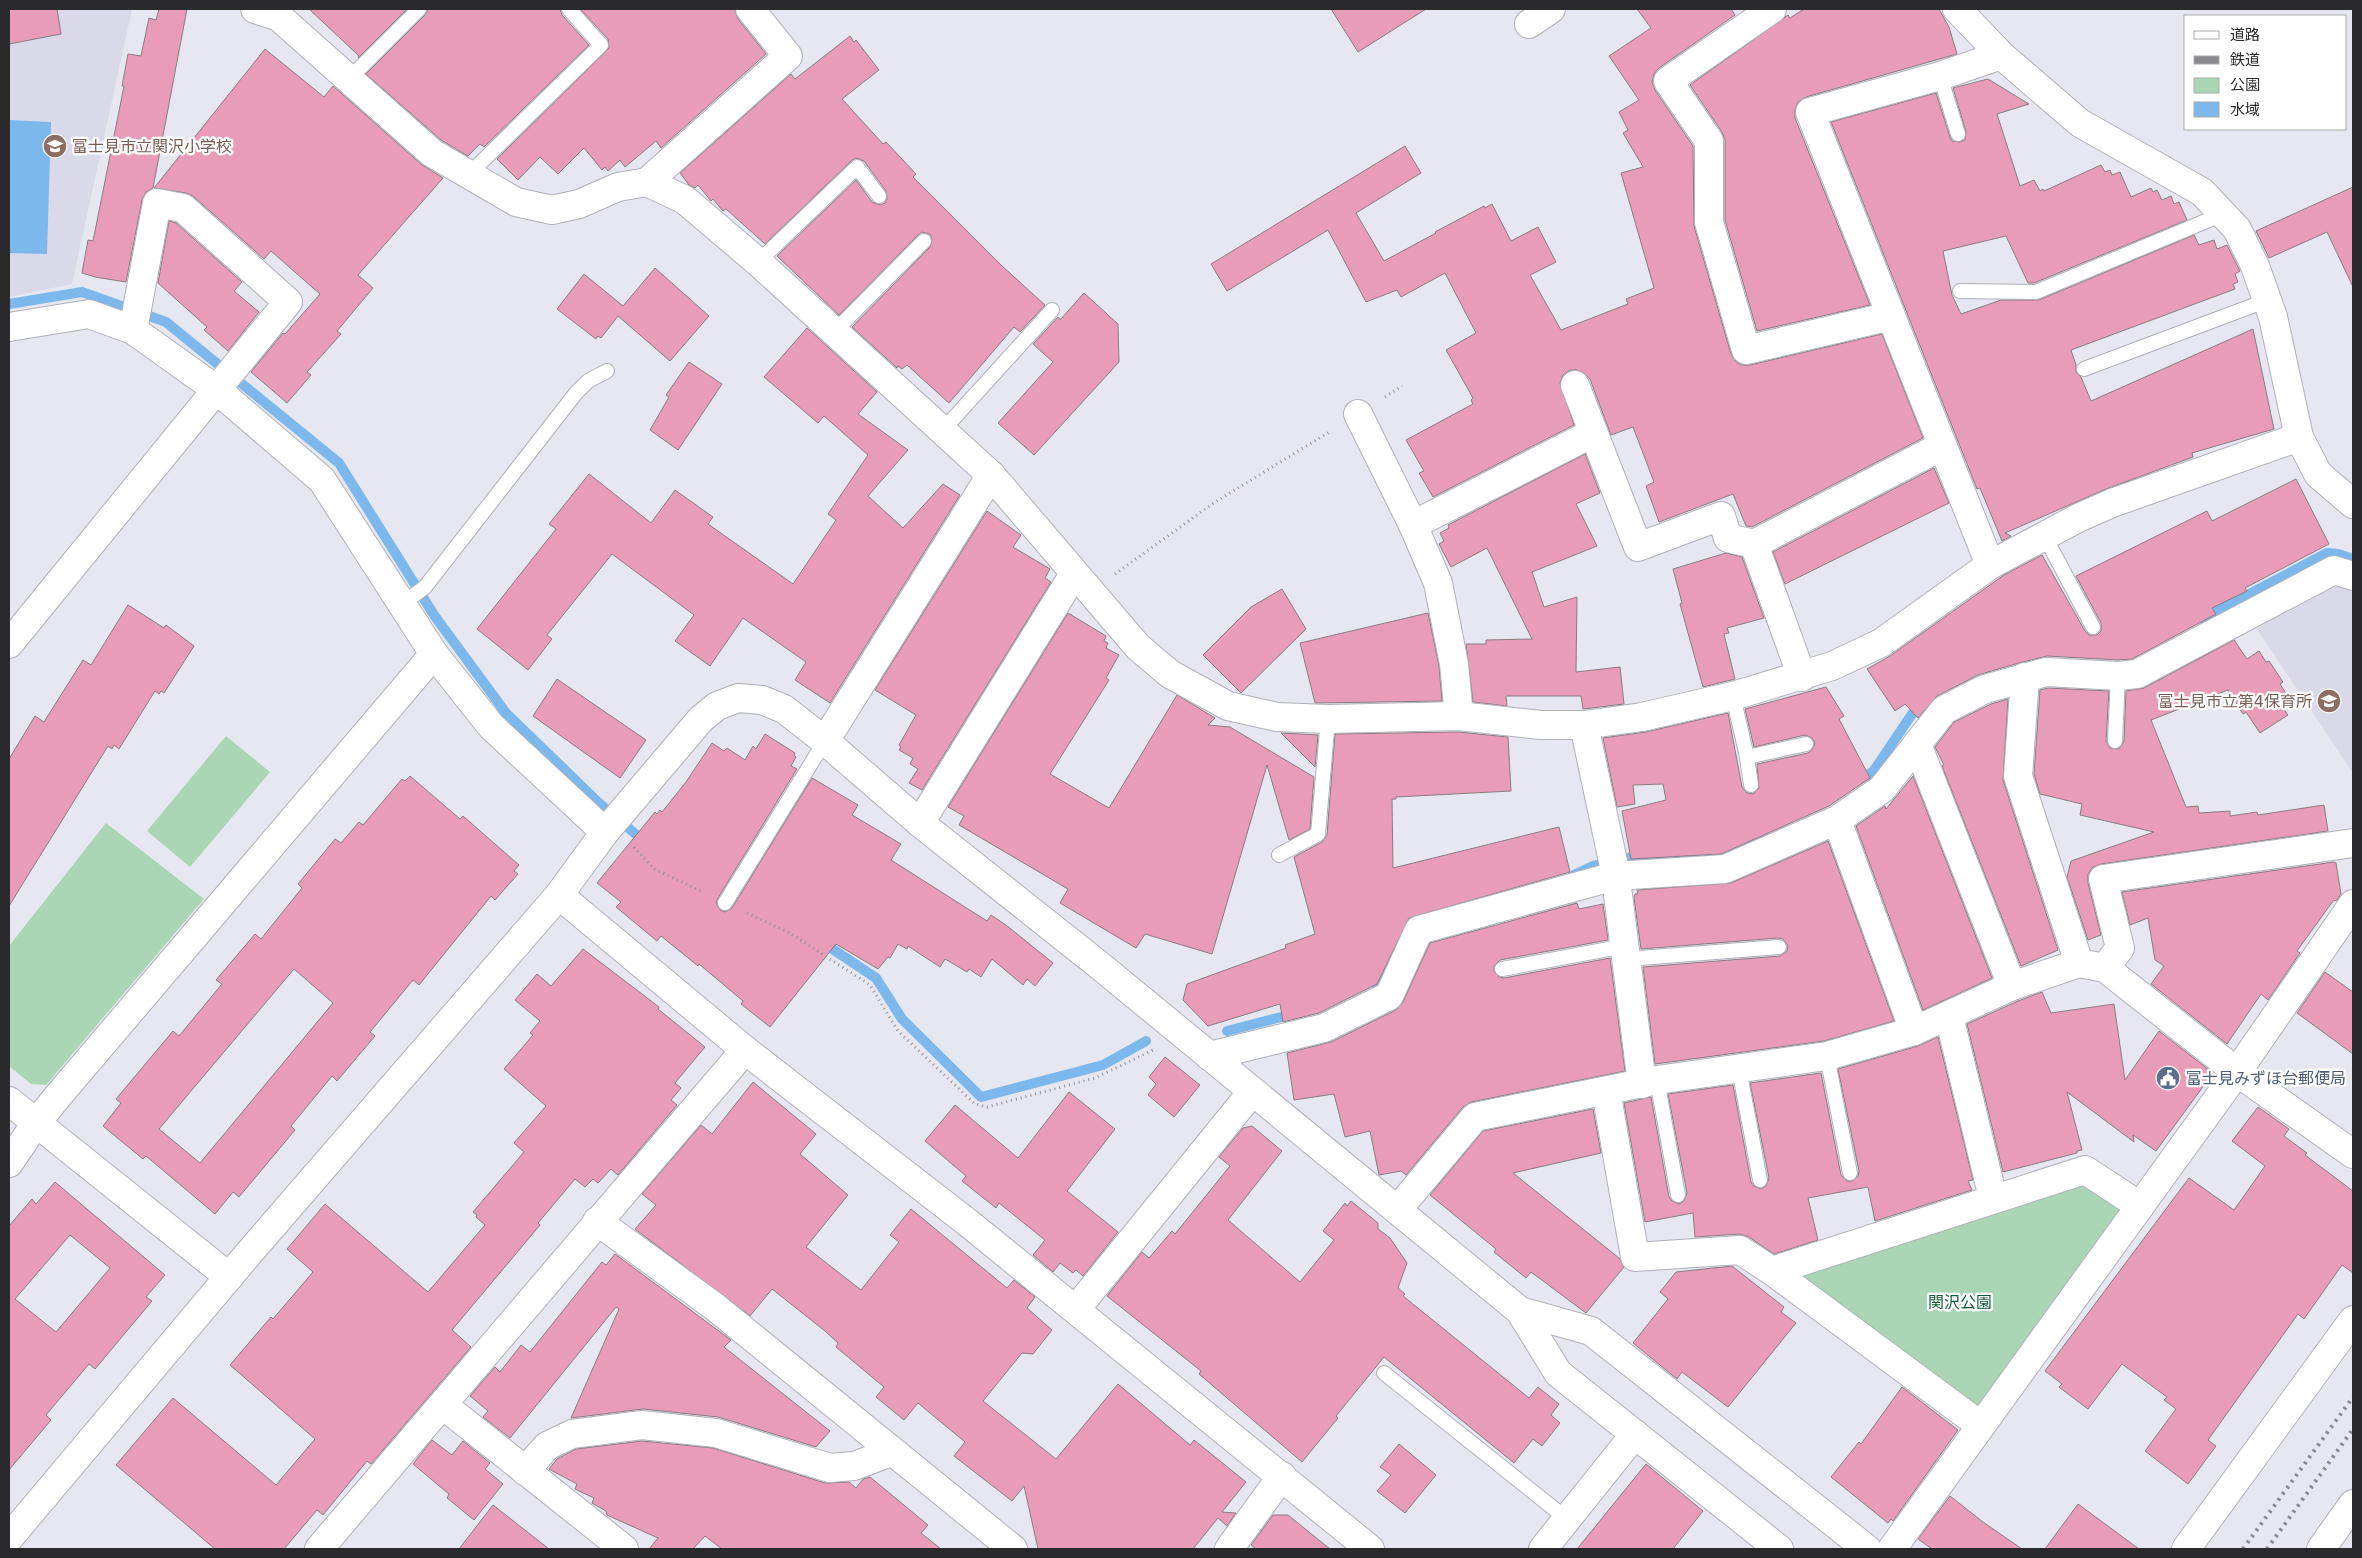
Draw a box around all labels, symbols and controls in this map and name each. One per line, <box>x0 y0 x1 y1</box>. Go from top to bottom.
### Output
legend <box>2184 15 2347 130</box>
text: 道路 <box>2230 26 2260 44</box>
text: 鉄道 <box>2230 51 2260 69</box>
text: 公園 <box>2230 76 2260 94</box>
text: 水域 <box>2230 101 2260 119</box>
school or university icon: 富士見市立関沢小学校 <box>42 133 68 159</box>
place label: 富士見市立関沢小学校 <box>72 137 232 156</box>
school or university icon: 富士見市立第4保育所 <box>2316 688 2342 714</box>
place label: 富士見市立第4保育所 <box>2158 692 2312 711</box>
public building icon: 富士見みずほ台郵便局 <box>2155 1065 2181 1091</box>
place label: 富士見みずほ台郵便局 <box>2186 1069 2346 1088</box>
park label: 関沢公園 <box>1928 1293 1992 1312</box>

